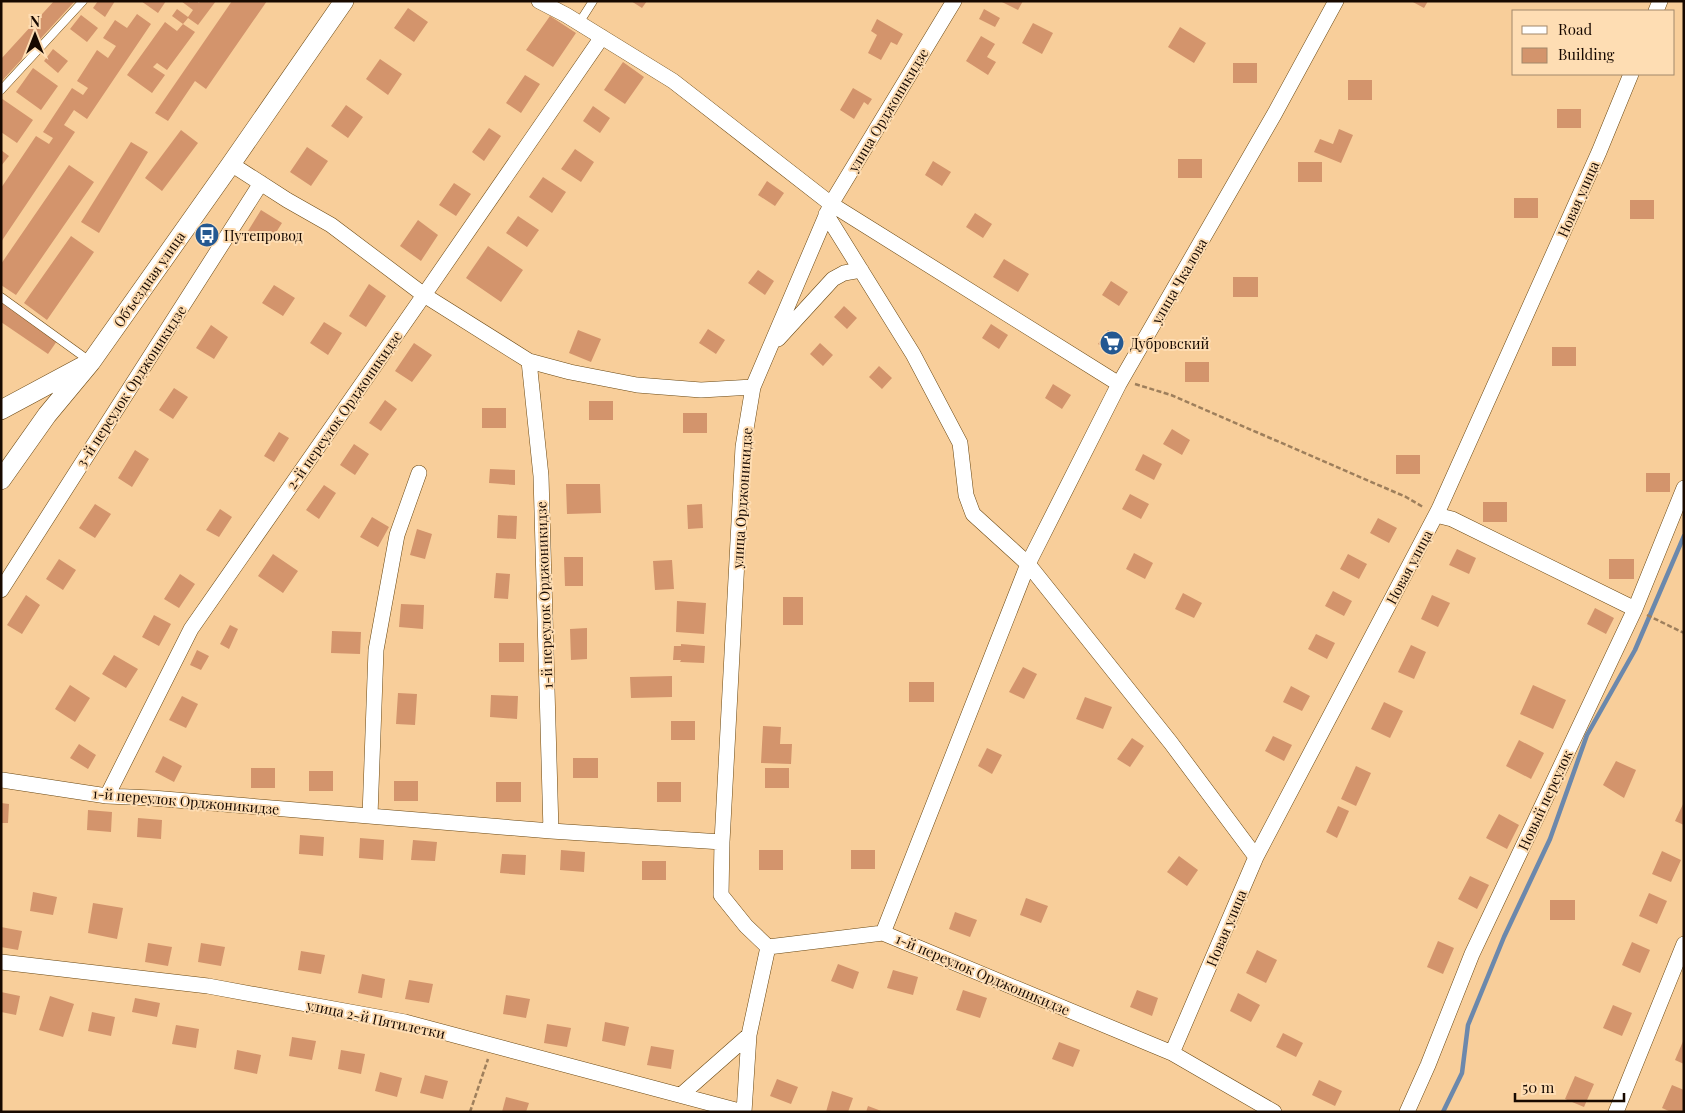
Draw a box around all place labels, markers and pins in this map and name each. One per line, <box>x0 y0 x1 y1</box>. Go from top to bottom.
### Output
bus stop icon: Путепровод <box>194 222 220 248</box>
place label: Путепровод <box>224 226 303 245</box>
supermarket icon: Дубровский <box>1099 330 1125 356</box>
place label: Дубровский <box>1130 334 1209 353</box>

